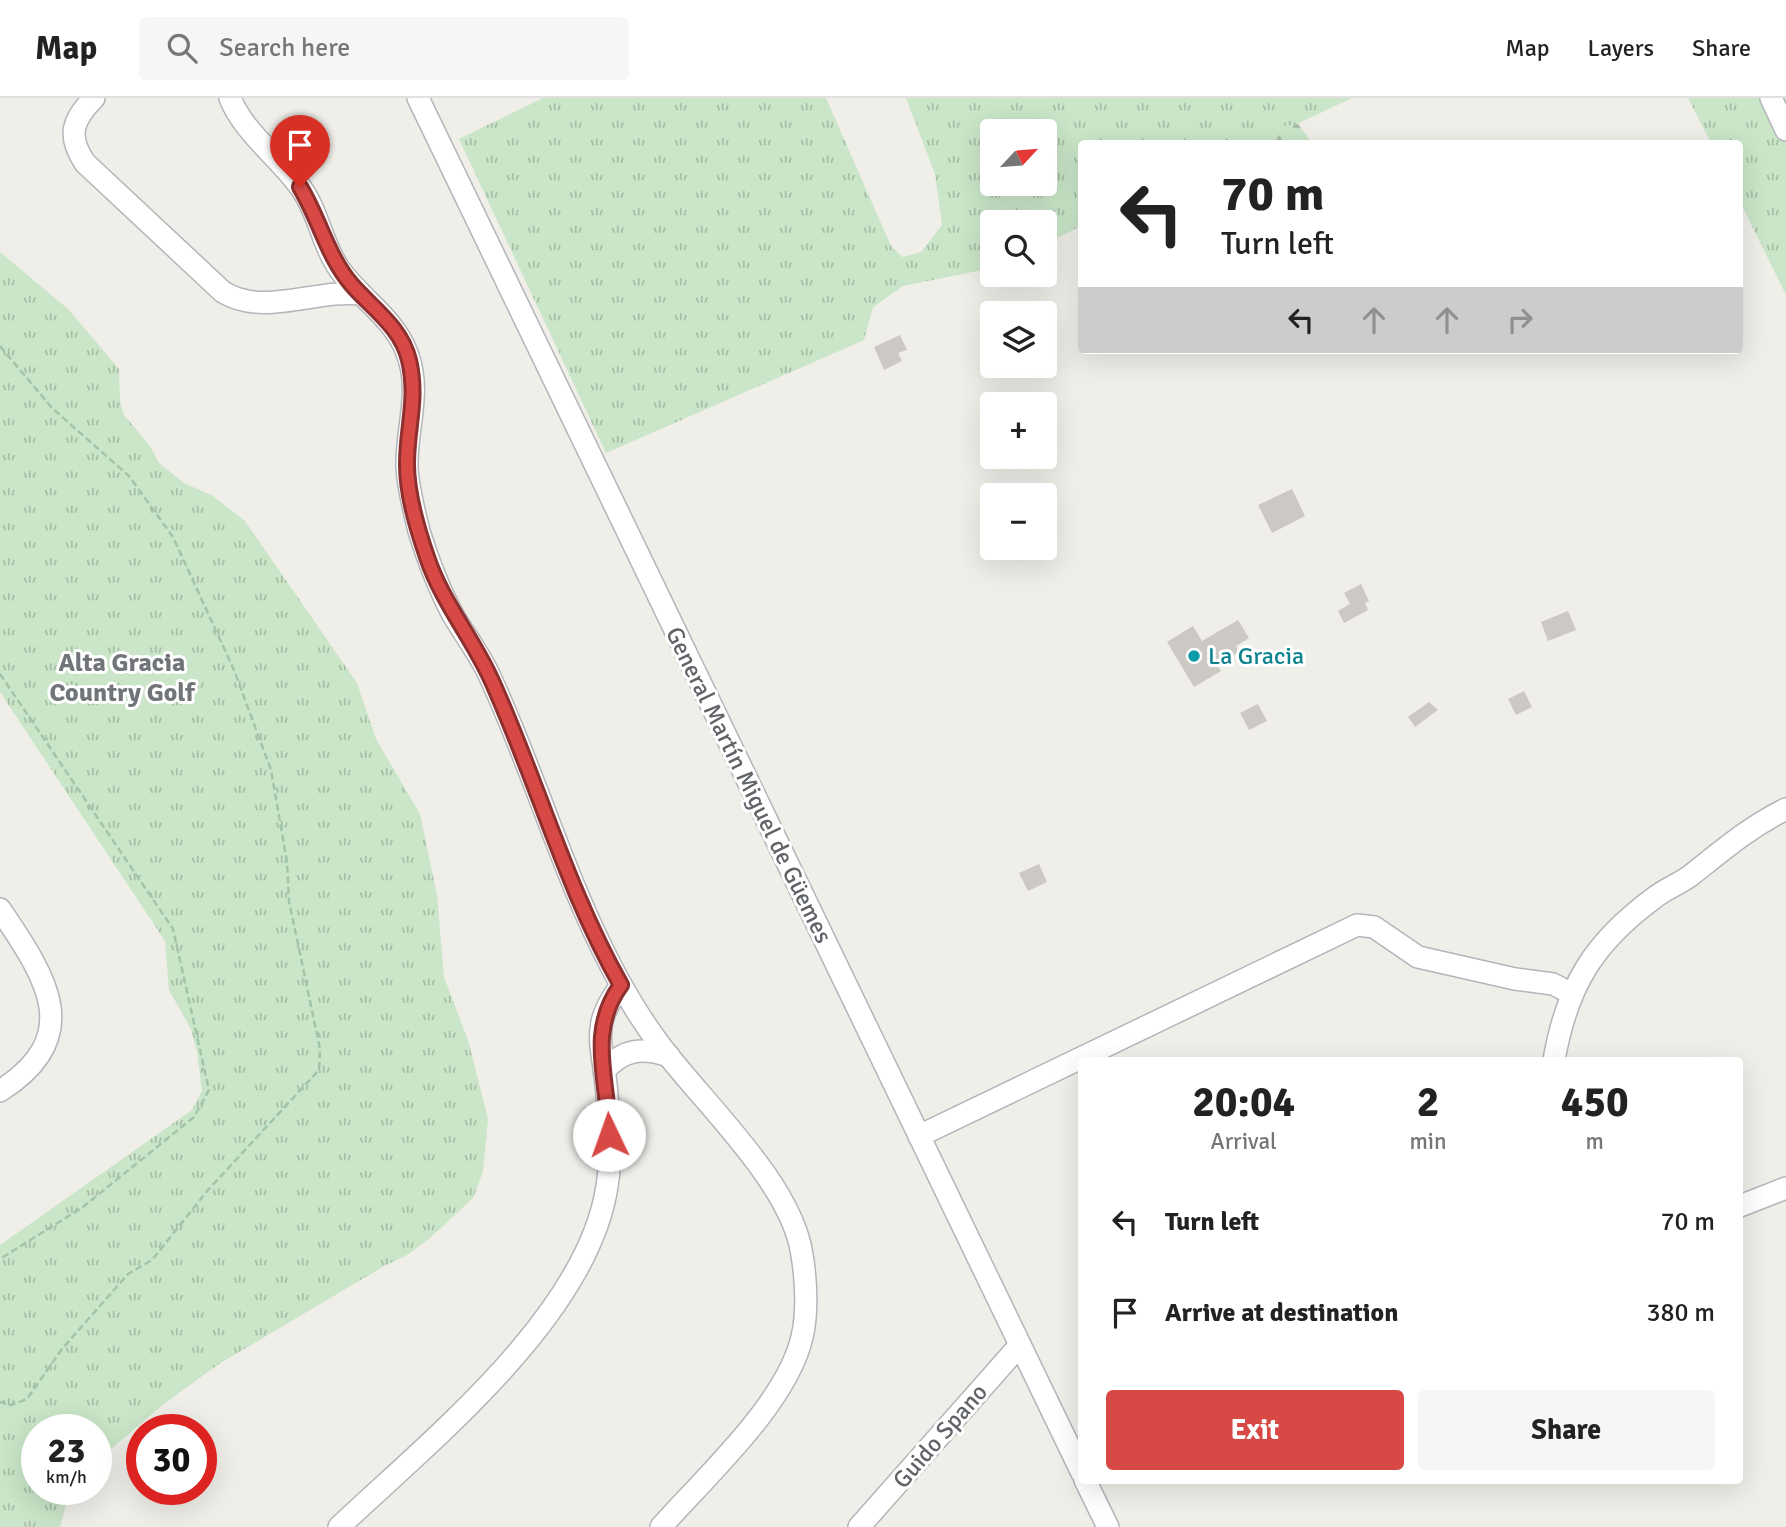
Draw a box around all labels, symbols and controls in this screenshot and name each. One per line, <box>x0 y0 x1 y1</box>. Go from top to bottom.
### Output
search box <box>139 17 629 80</box>
text: Map <box>35 28 97 69</box>
icon: search <box>163 29 201 67</box>
text: Search here <box>219 32 350 64</box>
text: Map <box>1505 33 1550 63</box>
text: Layers <box>1588 33 1654 63</box>
text: Share <box>1692 33 1751 63</box>
pin <box>270 115 330 187</box>
north arrow <box>980 119 1057 196</box>
map controls <box>980 119 1057 560</box>
icon: arrive <box>281 126 319 164</box>
text: 70 m <box>1221 164 1324 224</box>
icon: left <box>1106 168 1197 259</box>
button: search <box>980 210 1057 287</box>
text: Turn left <box>1221 224 1334 263</box>
button: layers <box>980 301 1057 378</box>
icon: left <box>1282 301 1320 339</box>
icon: ahead <box>1355 301 1393 339</box>
icon: ahead <box>1428 301 1466 339</box>
icon: right <box>1501 301 1539 339</box>
button: + <box>980 392 1057 469</box>
button: − <box>980 483 1057 560</box>
street label: General Martín Miguel de Güemes <box>659 622 839 948</box>
place label: La Gracia <box>1208 641 1304 671</box>
district label: Alta Gracia Country Golf <box>49 647 196 709</box>
marker: La Gracia <box>1186 648 1202 664</box>
text: 20:04 <box>1192 1077 1295 1128</box>
text: 2 <box>1417 1077 1439 1128</box>
text: 450 <box>1561 1077 1629 1128</box>
position arrow <box>572 1098 646 1172</box>
text: Arrival <box>1211 1127 1277 1156</box>
text: min <box>1409 1127 1447 1156</box>
text: m <box>1586 1127 1604 1156</box>
icon: left <box>1106 1203 1144 1241</box>
text: Turn left <box>1165 1206 1259 1238</box>
text: 70 m <box>1660 1206 1715 1238</box>
icon: arrive <box>1106 1294 1144 1332</box>
text: Arrive at destination <box>1165 1297 1398 1329</box>
text: 380 m <box>1646 1297 1715 1329</box>
street label: Guido Spano <box>886 1377 994 1495</box>
button: Exit <box>1106 1390 1404 1470</box>
button: Share <box>1418 1390 1715 1470</box>
speed limit sign: 30 <box>126 1414 217 1505</box>
text: 23 <box>48 1429 85 1472</box>
text: km/h <box>46 1466 87 1488</box>

